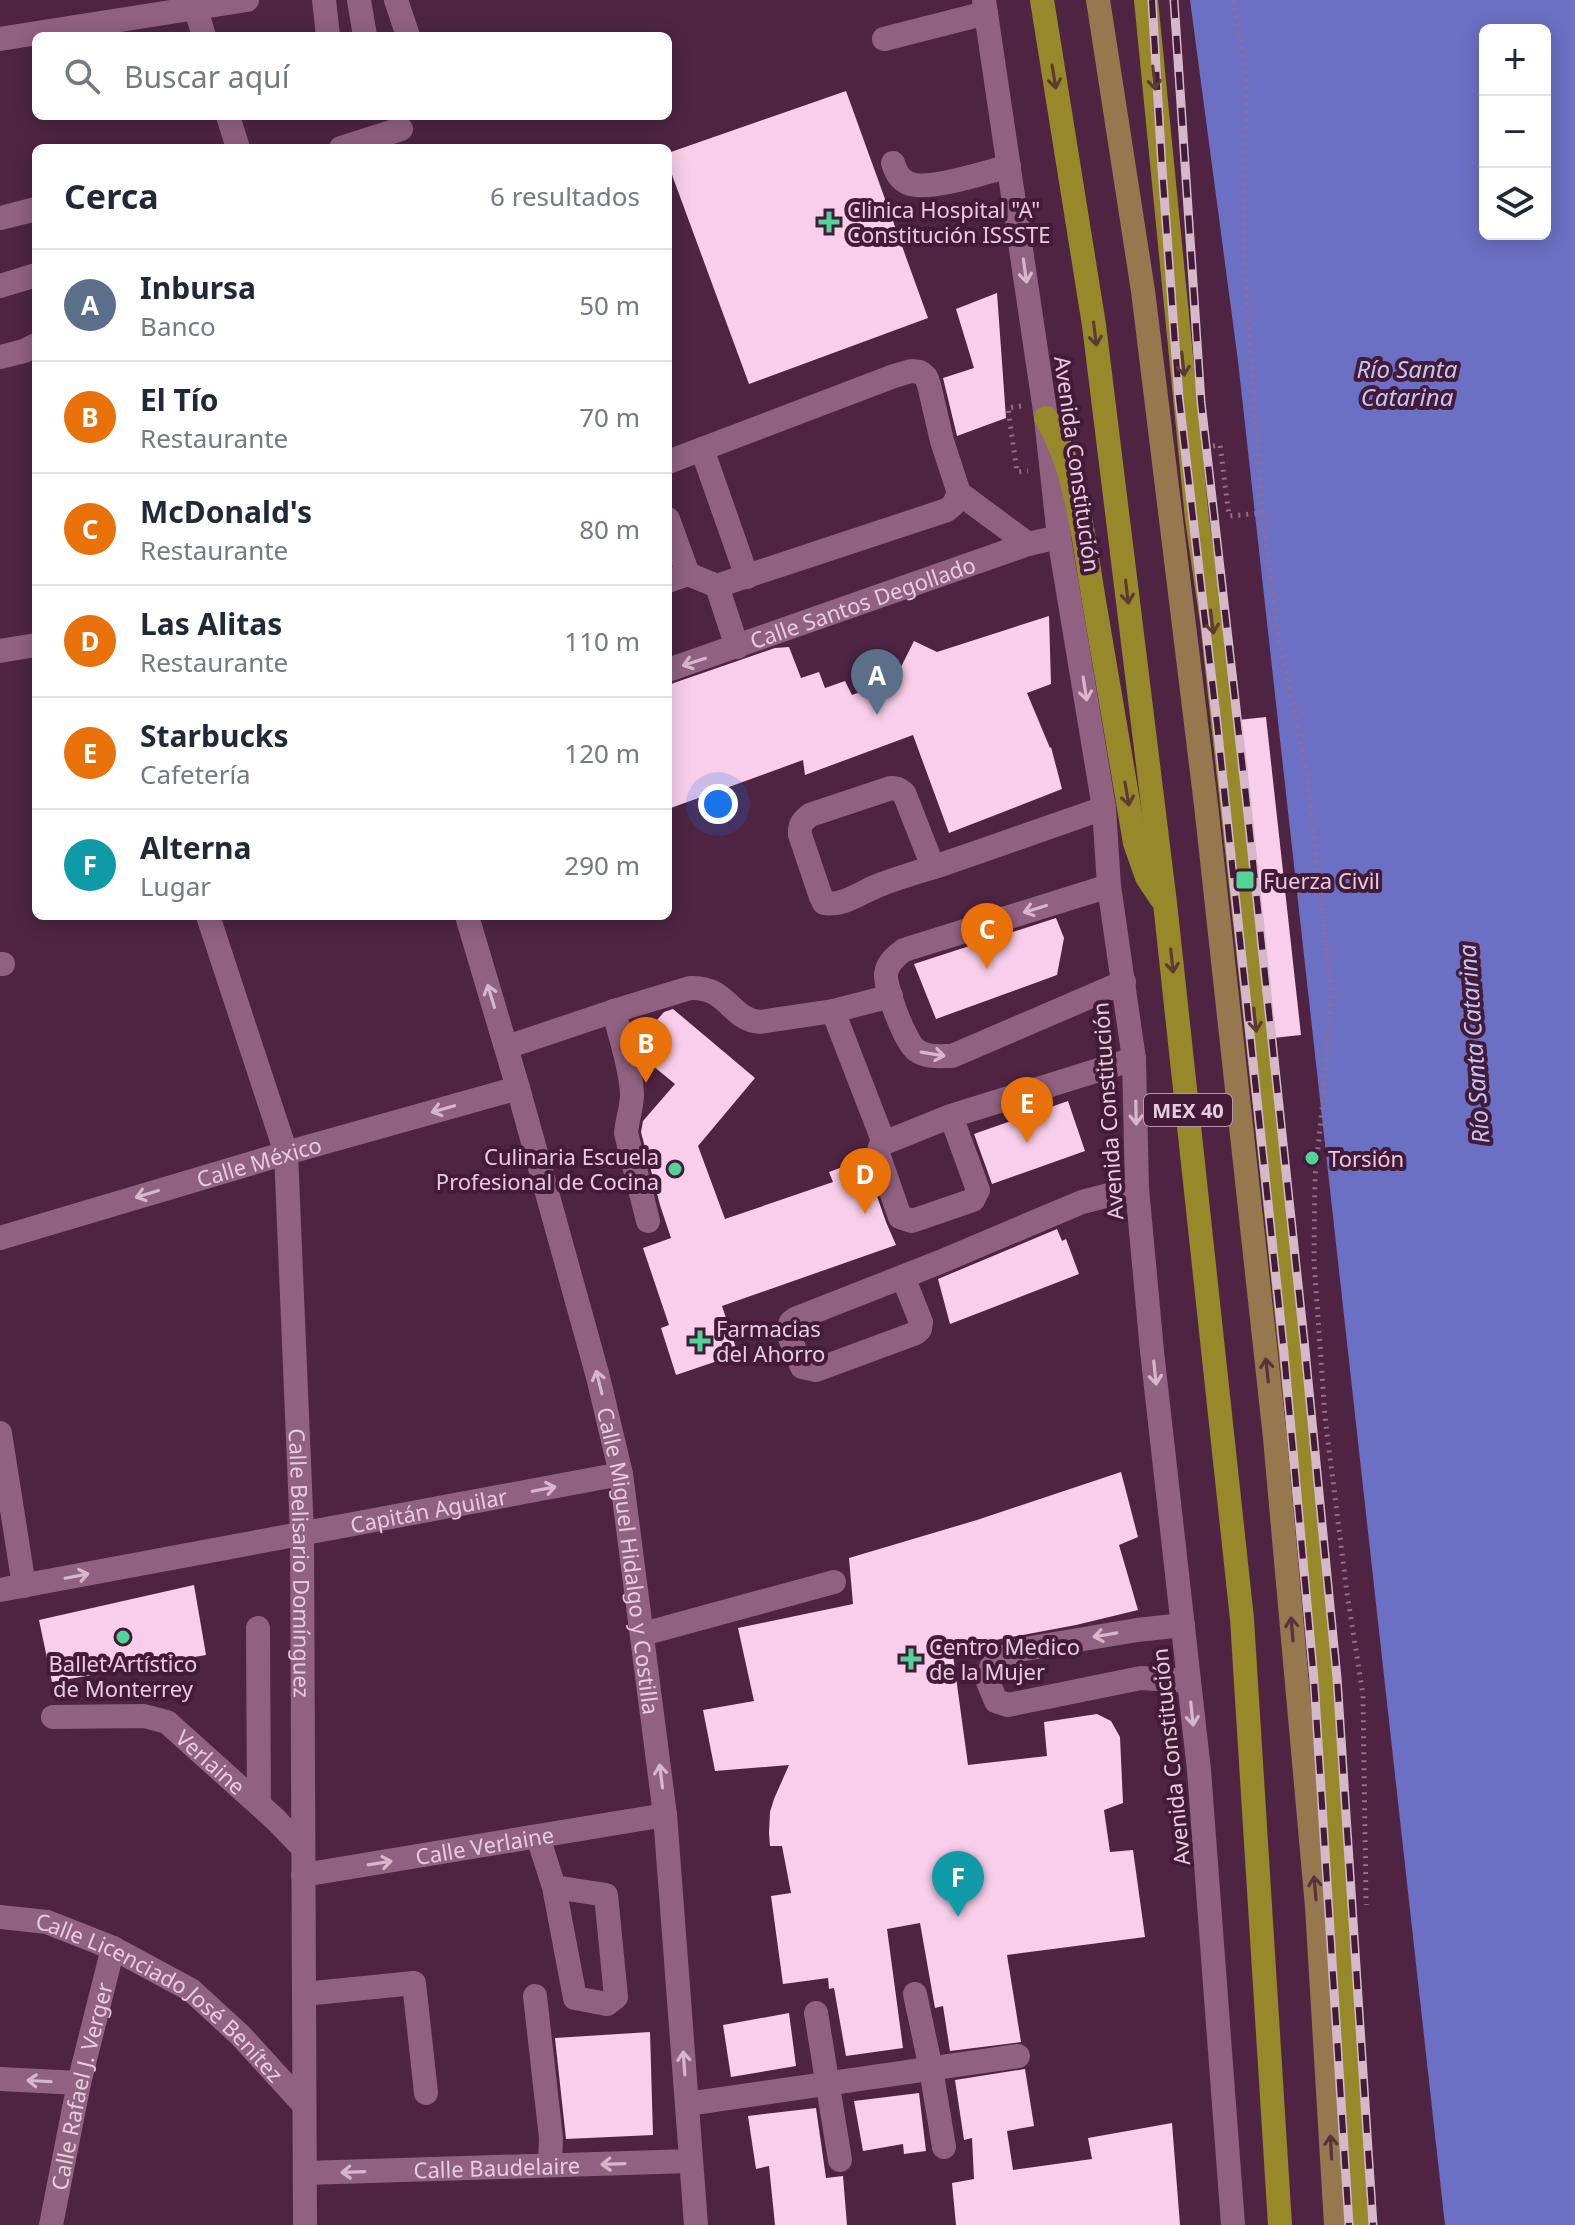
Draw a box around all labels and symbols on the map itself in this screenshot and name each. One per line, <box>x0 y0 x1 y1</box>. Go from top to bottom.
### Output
one-way arrow <box>1047 64 1062 89</box>
one-way arrow <box>1147 64 1162 91</box>
place label: Clinica Hospital "A" Constitución ISSSTE <box>847 194 1051 249</box>
marker: Clinica Hospital "A" Constitución ISSSTE <box>818 211 840 233</box>
one-way arrow <box>1018 258 1033 283</box>
one-way arrow <box>1088 321 1103 346</box>
one-way arrow <box>1176 350 1191 377</box>
water label: Río Santa Catarina <box>1357 352 1458 413</box>
street label: Avenida Constitución <box>1048 354 1108 574</box>
street label: Calle Santos Degollado <box>746 549 979 655</box>
one-way arrow <box>1120 579 1135 604</box>
one-way arrow <box>1205 609 1220 635</box>
pin: A <box>851 649 903 715</box>
one-way arrow <box>682 655 707 670</box>
one-way arrow <box>1078 676 1093 701</box>
one-way arrow <box>1120 780 1135 806</box>
your location <box>698 784 738 824</box>
place label: Fuerza Civil <box>1263 865 1380 895</box>
marker: Fuerza Civil <box>1234 869 1256 891</box>
pin: C <box>961 903 1013 969</box>
one-way arrow <box>1023 903 1048 917</box>
water label: Río Santa Catarina <box>1450 943 1496 1145</box>
one-way arrow <box>1164 947 1179 974</box>
one-way arrow <box>483 984 498 1010</box>
street label: Avenida Constitución <box>1084 1001 1130 1221</box>
one-way arrow <box>1248 1006 1263 1033</box>
pin: B <box>620 1017 672 1083</box>
one-way arrow <box>920 1047 946 1062</box>
pin: E <box>1001 1077 1053 1143</box>
road number: MEX 40 <box>1144 1094 1232 1126</box>
one-way arrow <box>1128 1099 1143 1126</box>
one-way arrow <box>431 1102 457 1117</box>
street label: Calle México <box>193 1129 325 1194</box>
place label: Culinaria Escuela Profesional de Cocina <box>436 1141 659 1196</box>
place label: Torsión <box>1328 1143 1404 1173</box>
pin: D <box>839 1148 891 1214</box>
marker: Torsión <box>1303 1149 1321 1167</box>
marker: Culinaria Escuela Profesional de Cocina <box>666 1160 684 1178</box>
one-way arrow <box>134 1187 160 1202</box>
place label: Farmacias del Ahorro <box>716 1313 825 1368</box>
marker: Farmacias del Ahorro <box>691 1332 709 1350</box>
one-way arrow <box>1260 1357 1275 1384</box>
one-way arrow <box>1147 1359 1162 1385</box>
one-way arrow <box>591 1369 606 1395</box>
street label: Calle Miguel Hidalgo y Costilla <box>591 1404 667 1716</box>
street label: Calle Belisario Domínguez <box>283 1428 318 1698</box>
one-way arrow <box>531 1480 556 1495</box>
street label: Capitán Aguilar <box>348 1481 510 1539</box>
one-way arrow <box>64 1568 89 1583</box>
one-way arrow <box>1284 1616 1299 1643</box>
marker: Ballet Artístico de Monterrey <box>114 1628 132 1646</box>
one-way arrow <box>1093 1629 1118 1644</box>
place label: Centro Medico de la Mujer <box>929 1631 1080 1686</box>
street label: Avenida Constitución <box>1144 1647 1196 1867</box>
place label: Ballet Artístico de Monterrey <box>49 1648 197 1703</box>
marker: Centro Medico de la Mujer <box>900 1648 922 1670</box>
one-way arrow <box>1185 1701 1200 1727</box>
street label: Verlaine <box>170 1722 252 1801</box>
one-way arrow <box>653 1764 668 1790</box>
street label: Calle Verlaine <box>413 1819 556 1871</box>
pin: F <box>932 1851 984 1917</box>
one-way arrow <box>367 1855 392 1870</box>
one-way arrow <box>1307 1875 1322 1902</box>
street label: Calle Licenciado José Benítez <box>35 1906 290 2088</box>
street label: Calle Rafael J. Verger <box>43 1979 119 2193</box>
one-way arrow <box>676 2050 691 2077</box>
one-way arrow <box>26 2073 53 2088</box>
one-way arrow <box>1323 2134 1338 2161</box>
street label: Calle Baudelaire <box>413 2149 581 2185</box>
one-way arrow <box>600 2156 627 2171</box>
one-way arrow <box>340 2164 367 2179</box>

